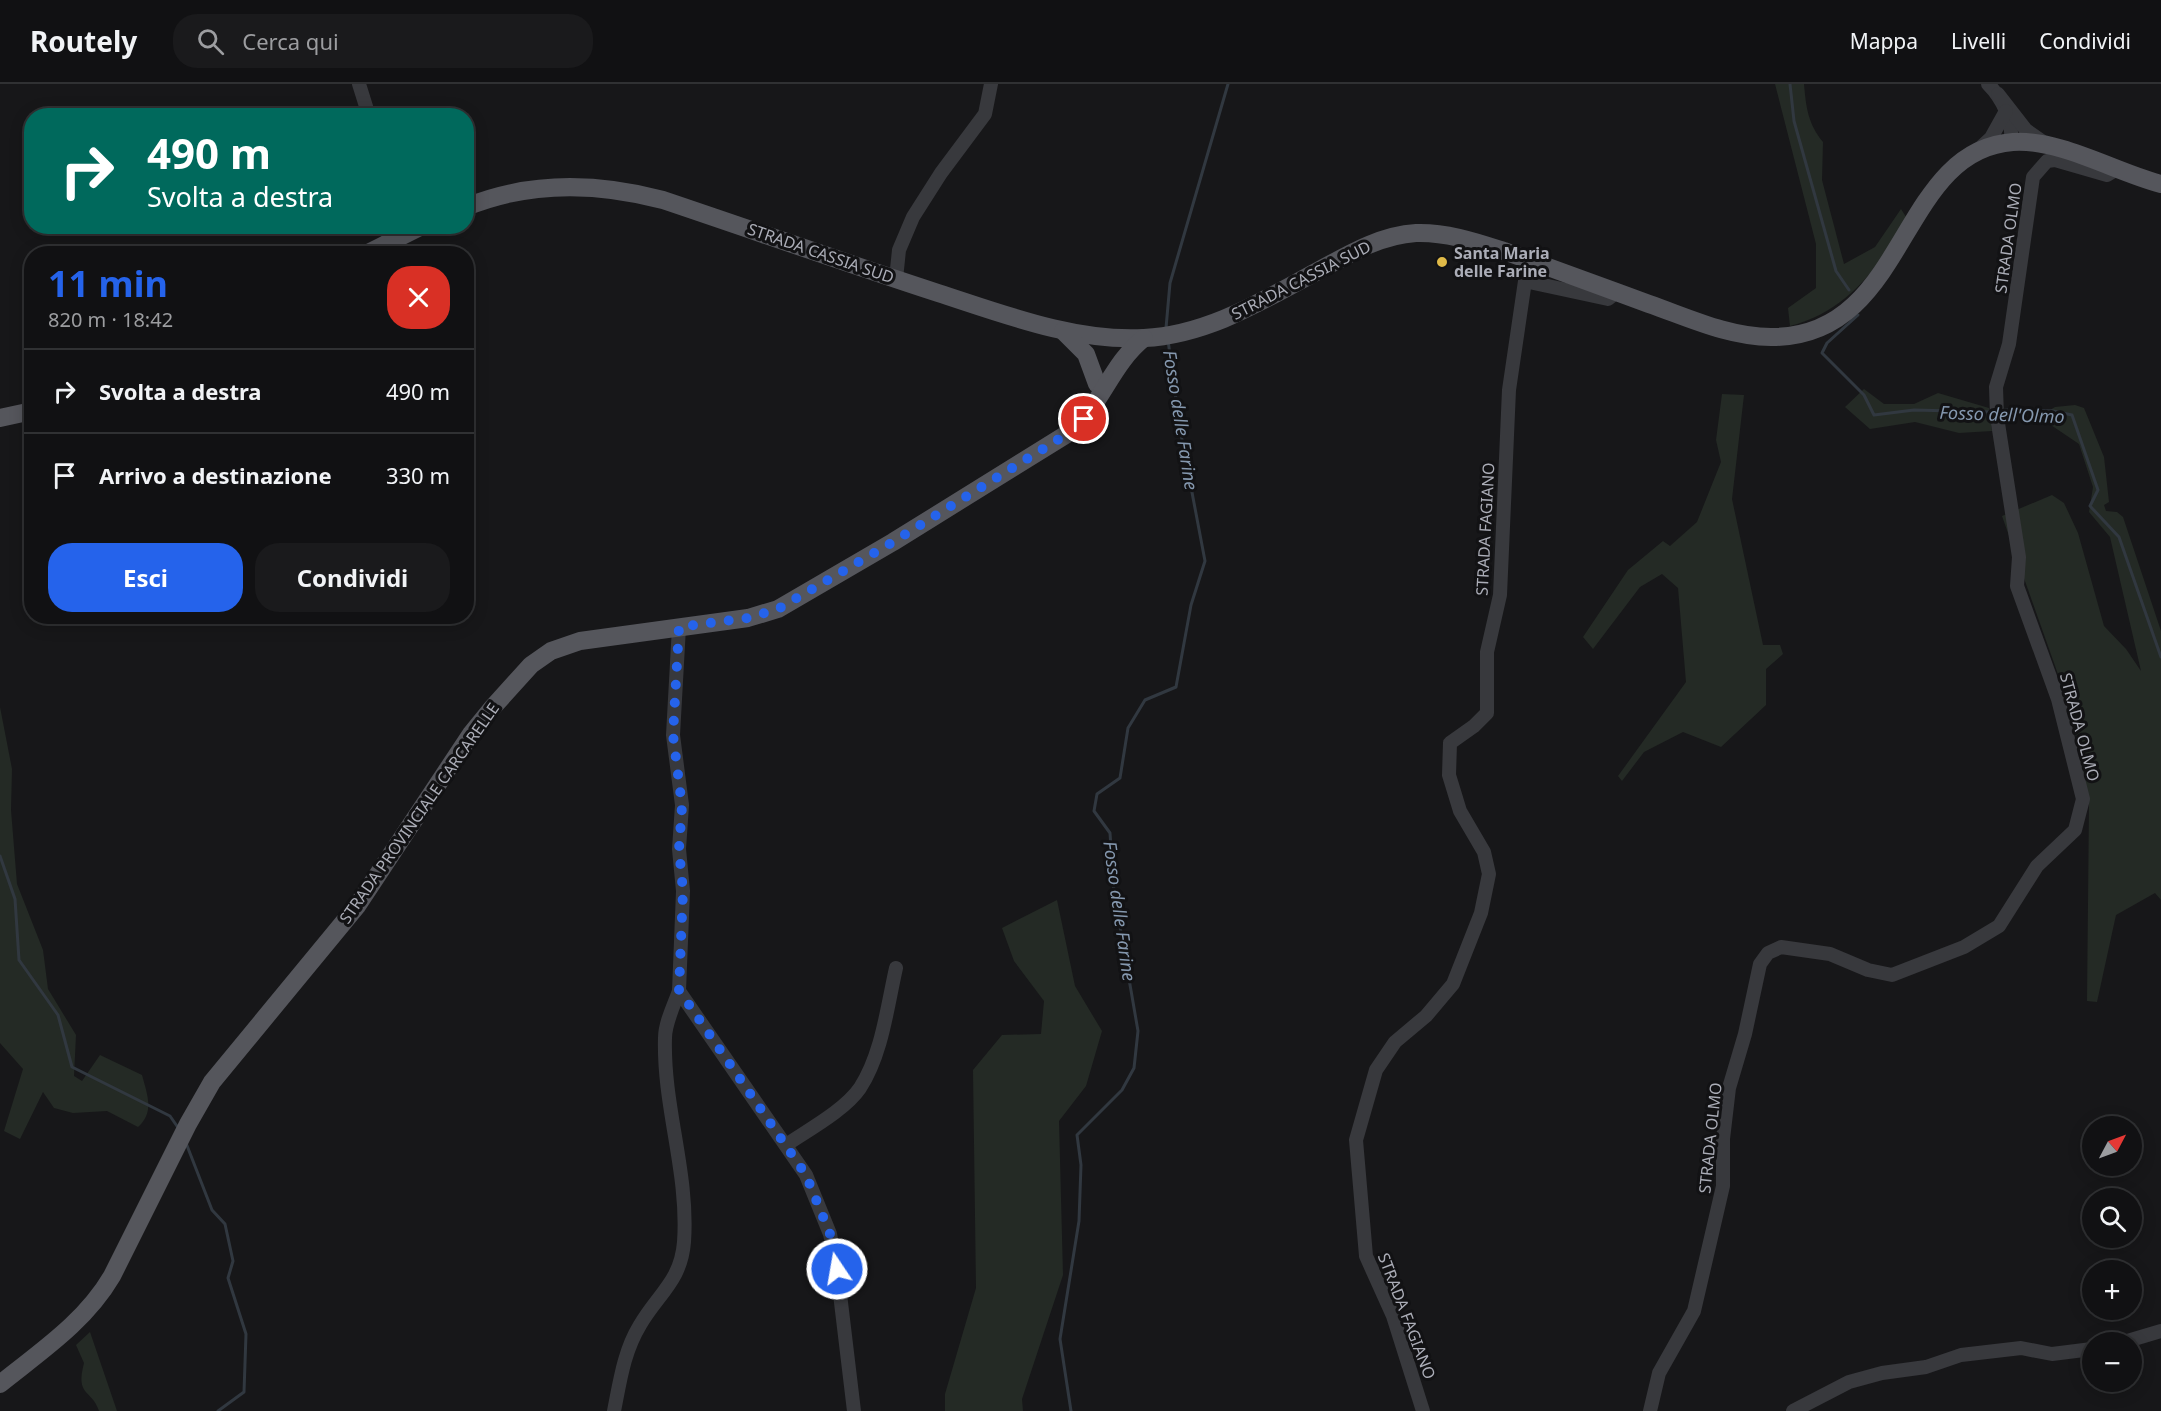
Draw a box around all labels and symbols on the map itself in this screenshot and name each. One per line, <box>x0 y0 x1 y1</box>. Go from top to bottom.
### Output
street label: STRADA OLMO <box>1989 181 2027 295</box>
street label: STRADA CASSIA SUD <box>745 218 897 288</box>
street label: STRADA CASSIA SUD <box>1228 235 1374 325</box>
place label: Santa Maria delle Farine <box>1454 242 1550 282</box>
marker: Santa Maria delle Farine <box>1435 255 1449 269</box>
water label: Fosso delle Farine <box>1158 348 1204 492</box>
pin <box>1058 393 1109 444</box>
water label: Fosso dell'Olmo <box>1939 400 2065 428</box>
street label: STRADA FAGIANO <box>1471 462 1499 596</box>
street label: STRADA OLMO <box>2055 670 2105 784</box>
street label: STRADA PROVINCIALE CARCARELLE <box>334 698 504 928</box>
water label: Fosso delle Farine <box>1098 839 1142 983</box>
street label: STRADA OLMO <box>1693 1081 1727 1195</box>
north arrow <box>2082 1116 2142 1176</box>
position arrow <box>805 1237 869 1301</box>
street label: STRADA FAGIANO <box>1373 1250 1441 1382</box>

